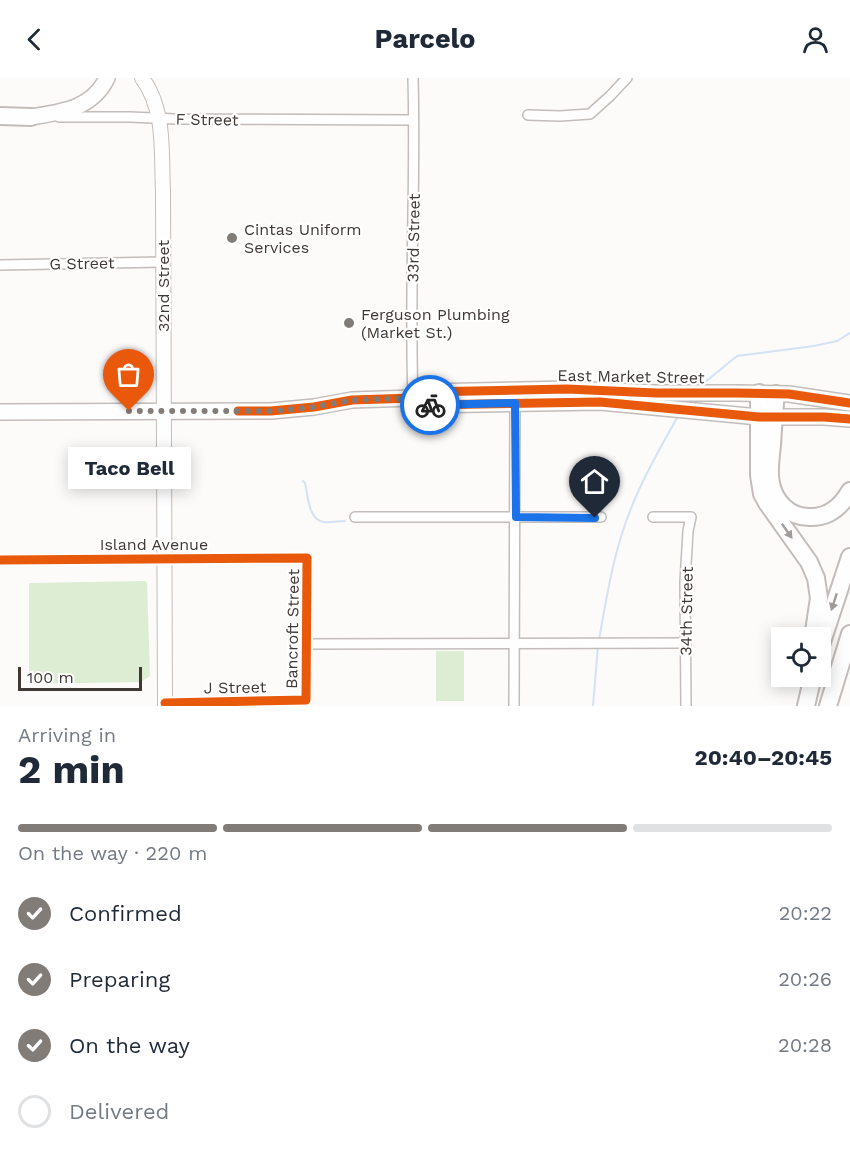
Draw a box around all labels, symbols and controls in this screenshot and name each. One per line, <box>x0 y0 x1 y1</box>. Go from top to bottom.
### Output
icon: back <box>18 23 51 56</box>
text: Parcelo <box>374 23 476 55</box>
icon: person <box>799 23 832 56</box>
street label: F Street <box>175 109 239 130</box>
street label: 33rd Street <box>403 193 424 282</box>
place label: Cintas Uniform Services <box>244 220 362 257</box>
marker: Cintas Uniform Services <box>225 231 239 245</box>
street label: 32nd Street <box>154 240 173 332</box>
street label: G Street <box>49 253 115 274</box>
place label: Ferguson Plumbing (Market St.) <box>361 305 510 342</box>
marker: Ferguson Plumbing (Market St.) <box>342 316 356 330</box>
pin <box>103 349 154 411</box>
icon: bag <box>112 358 145 391</box>
street label: East Market Street <box>557 366 705 387</box>
courier <box>400 375 460 435</box>
icon: bike <box>414 389 447 422</box>
callout: Taco Bell <box>68 447 190 489</box>
text: Taco Bell <box>84 456 175 480</box>
pin <box>569 456 620 518</box>
icon: home <box>578 465 611 498</box>
one-way arrow <box>781 523 792 539</box>
street label: Island Avenue <box>100 535 208 554</box>
street label: 34th Street <box>676 566 697 656</box>
street label: Bancroft Street <box>282 569 303 689</box>
one-way arrow <box>829 593 839 611</box>
map controls <box>771 627 831 687</box>
button: locate <box>771 627 831 687</box>
scale bar <box>18 664 142 692</box>
text: 100 m <box>27 668 74 687</box>
street label: J Street <box>204 677 267 698</box>
text: Arriving in <box>18 723 116 747</box>
text: 20:40–20:45 <box>695 745 832 770</box>
text: 2 min <box>18 747 125 792</box>
text: On the way · 220 m <box>18 841 207 865</box>
icon: check <box>18 897 51 930</box>
text: Confirmed <box>69 901 182 926</box>
text: 20:22 <box>779 901 832 925</box>
icon: check <box>18 963 51 996</box>
text: Preparing <box>69 967 170 992</box>
text: 20:26 <box>778 967 832 991</box>
icon: check <box>18 1029 51 1062</box>
text: On the way <box>69 1033 190 1058</box>
text: 20:28 <box>778 1033 832 1057</box>
text: Delivered <box>69 1099 169 1124</box>

